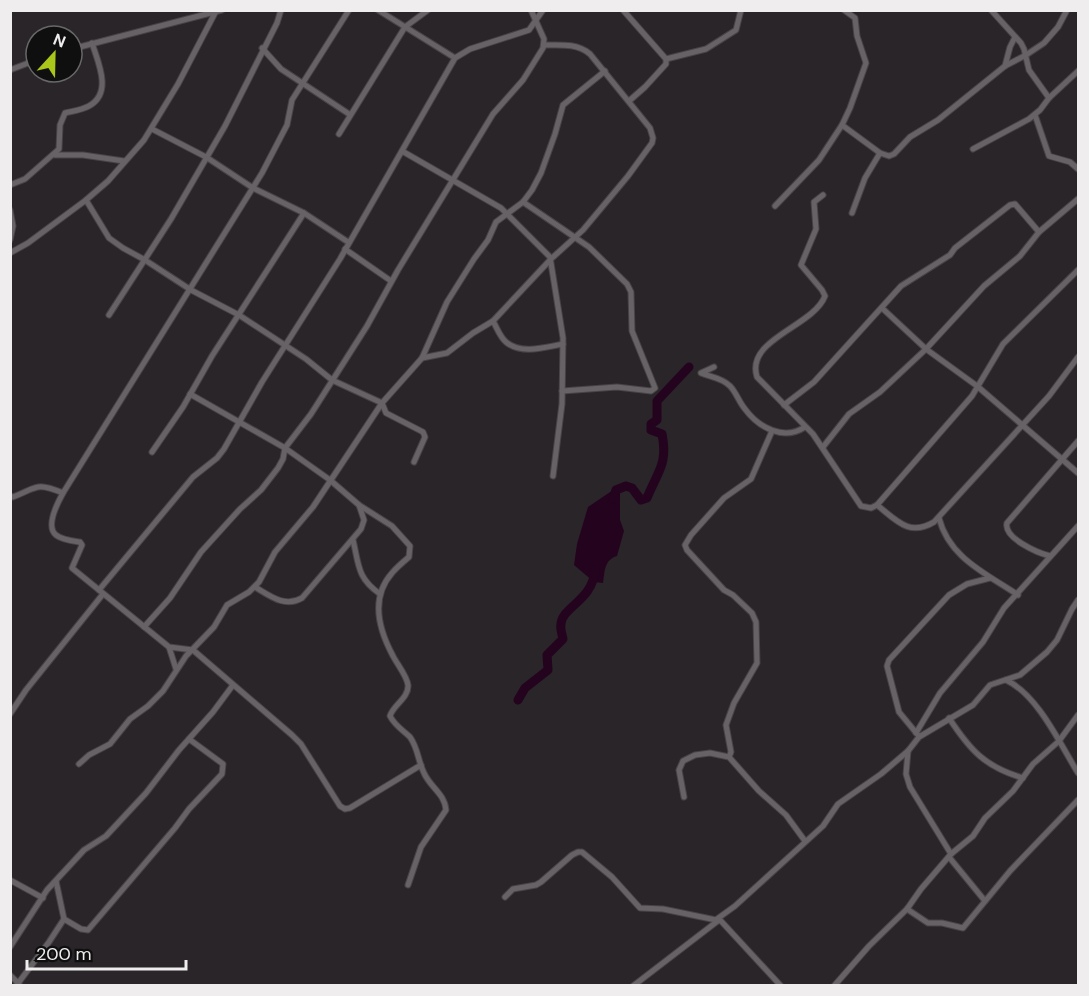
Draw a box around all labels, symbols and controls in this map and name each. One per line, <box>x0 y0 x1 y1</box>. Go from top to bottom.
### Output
north arrow <box>24 24 84 84</box>
text: N <box>50 29 69 52</box>
scale bar <box>27 933 186 971</box>
text: 200 m <box>36 942 92 966</box>

